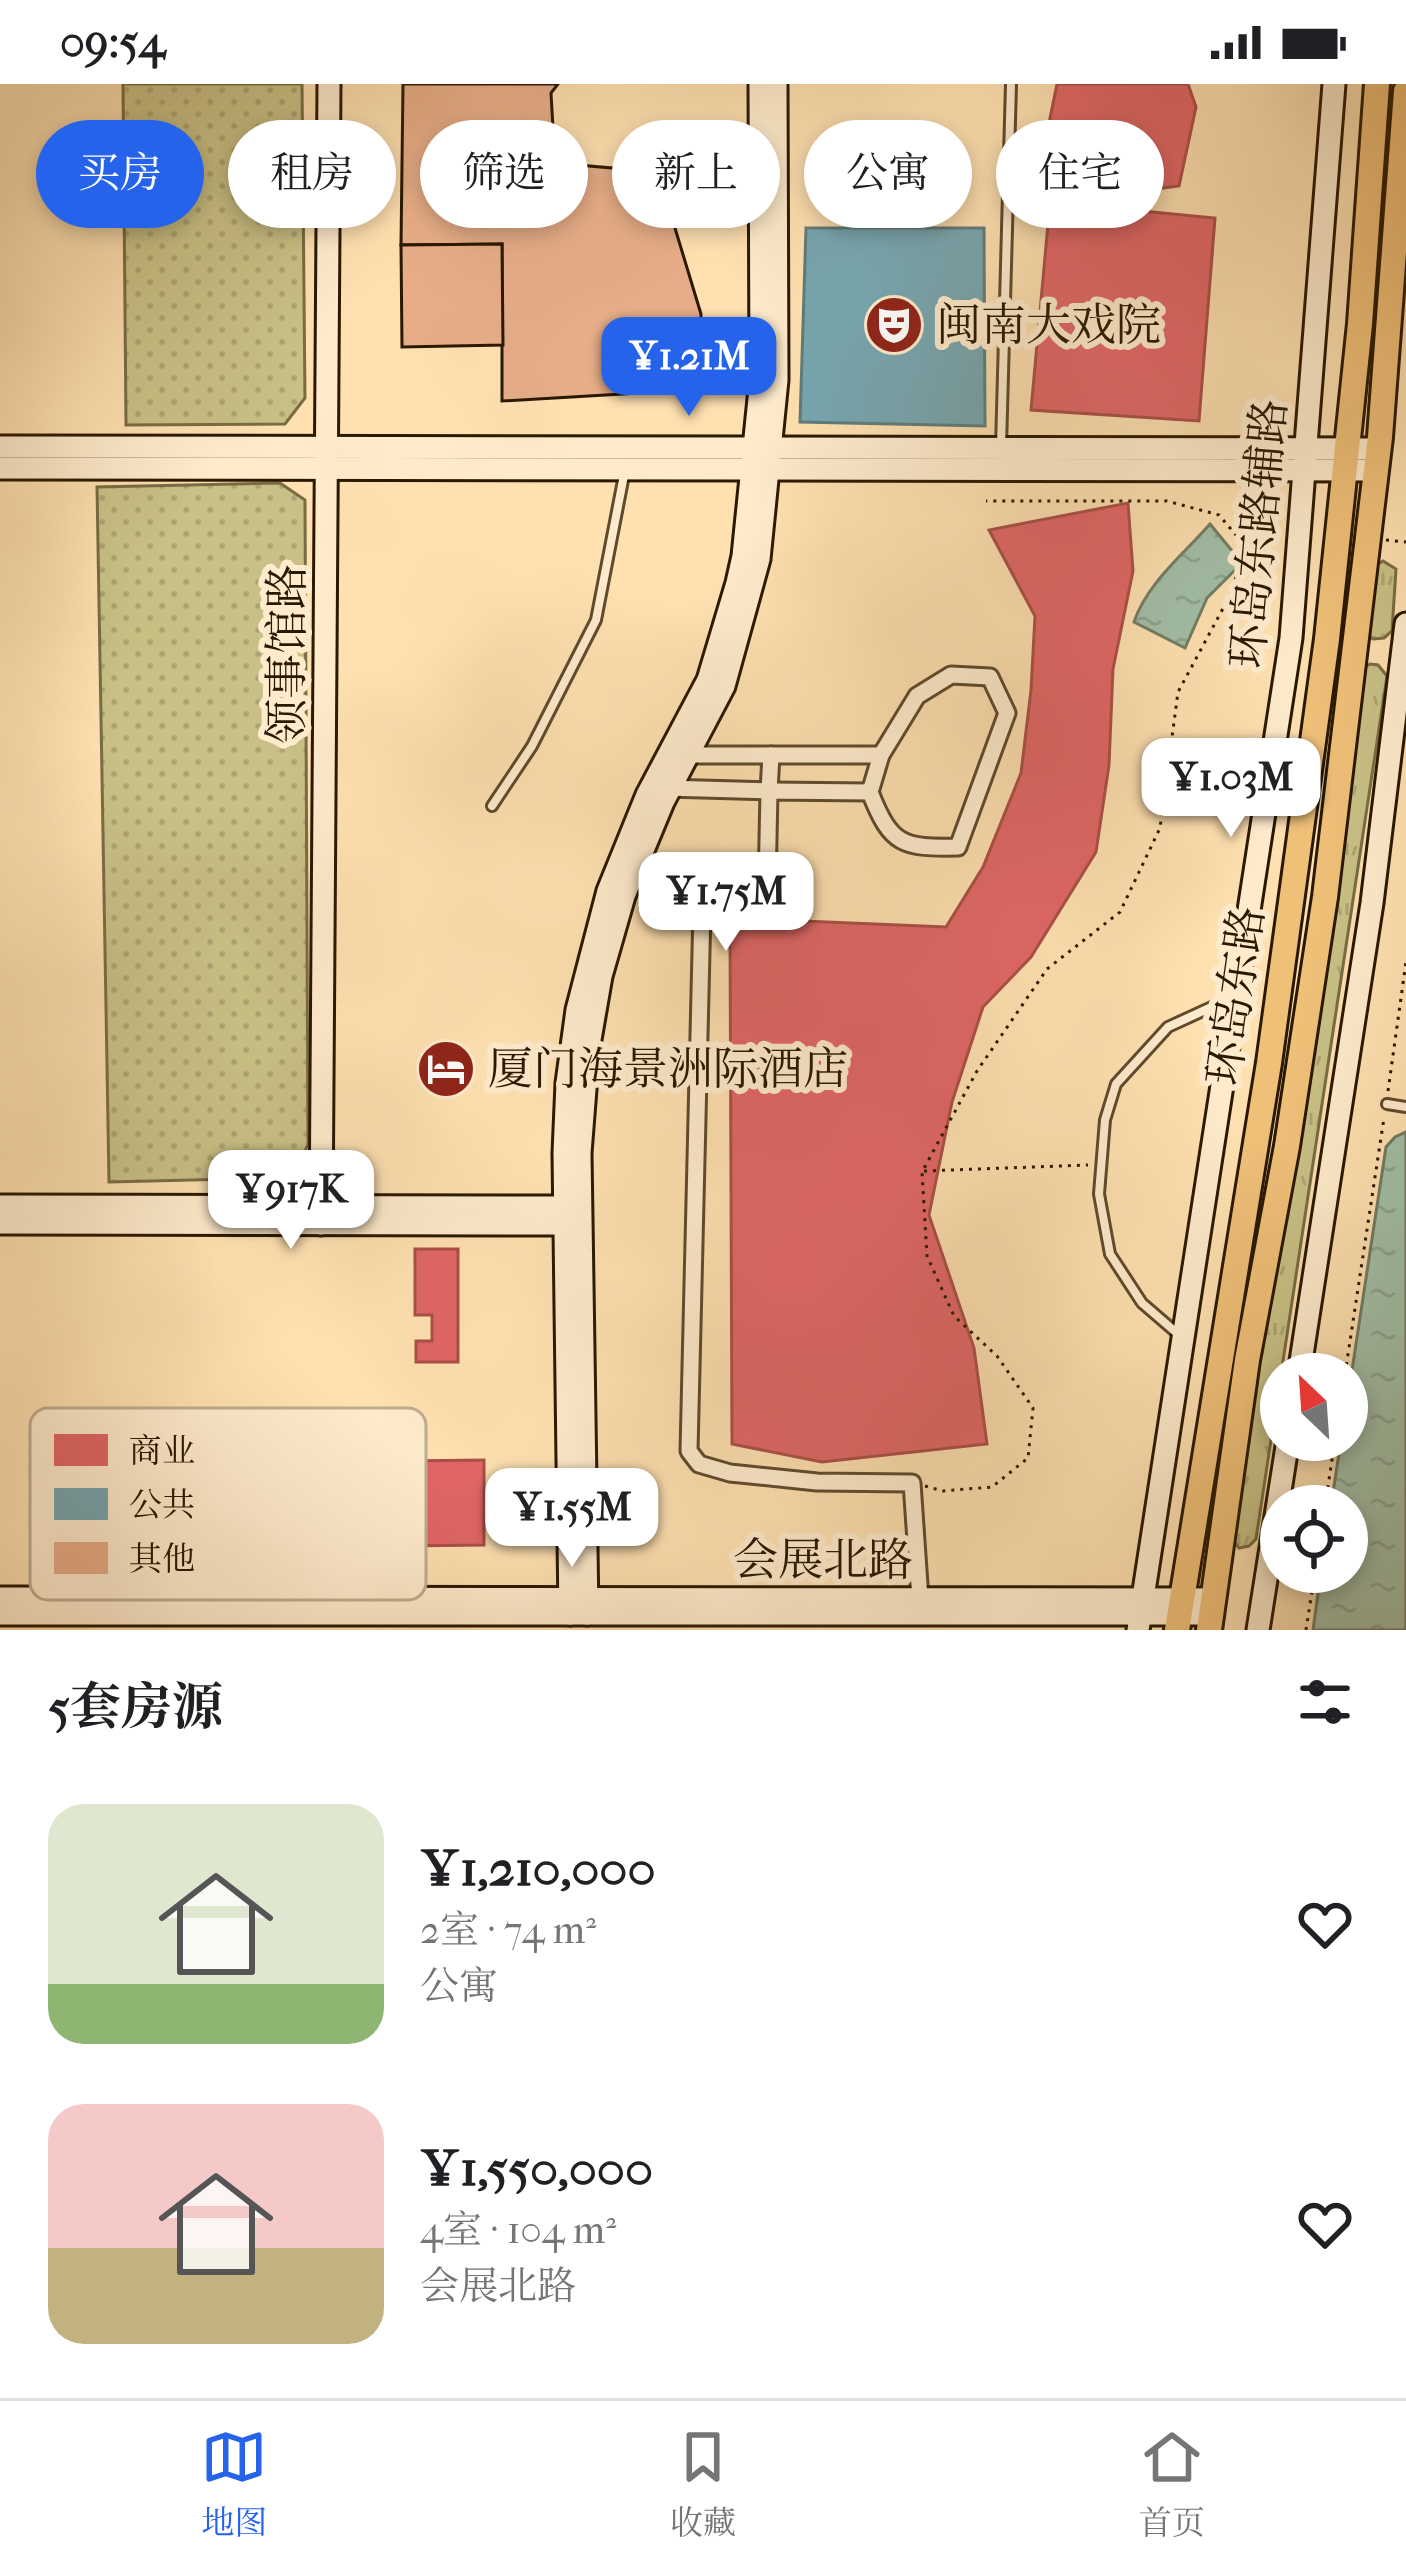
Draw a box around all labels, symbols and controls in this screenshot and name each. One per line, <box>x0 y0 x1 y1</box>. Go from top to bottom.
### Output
text: 09:54 <box>60 16 165 69</box>
chip: 买房 <box>36 120 204 228</box>
chip: 租房 <box>228 120 396 228</box>
chip: 筛选 <box>420 120 588 228</box>
chip: 新上 <box>612 120 780 228</box>
chip: 公寓 <box>804 120 972 228</box>
chip: 住宅 <box>996 120 1164 228</box>
theatre icon: 闽南大戏院 <box>863 294 925 356</box>
place label: 闽南大戏院 <box>936 299 1161 352</box>
pin: ¥1.21M <box>591 317 787 419</box>
text: ¥1.21M <box>628 333 750 379</box>
street label: 环岛东路辅路 <box>1221 397 1297 671</box>
street label: 领事馆路 <box>261 564 314 744</box>
pin: ¥1.03M <box>1133 738 1329 840</box>
text: ¥1.03M <box>1169 754 1293 800</box>
pin: ¥1.75M <box>628 852 824 954</box>
text: ¥1.75M <box>666 868 786 914</box>
street label: 环岛东路 <box>1197 903 1275 1089</box>
hotel icon: 厦门海景洲际酒店 <box>415 1038 477 1100</box>
place label: 厦门海景洲际酒店 <box>488 1043 848 1096</box>
pin: ¥917K <box>207 1150 375 1252</box>
text: ¥917K <box>235 1166 347 1212</box>
north arrow <box>1260 1353 1368 1461</box>
map controls <box>1260 1353 1368 1593</box>
legend <box>30 1408 426 1600</box>
text: 商业 <box>129 1432 195 1471</box>
pin: ¥1.55M <box>474 1468 670 1570</box>
text: ¥1.55M <box>512 1484 632 1530</box>
button: locate <box>1260 1485 1368 1593</box>
text: 公共 <box>129 1486 195 1525</box>
street label: 会展北路 <box>733 1534 913 1587</box>
text: 其他 <box>129 1540 195 1579</box>
icon: filters <box>1292 1669 1358 1735</box>
text: 5套房源 <box>48 1677 223 1737</box>
text: ¥1,210,000 <box>420 1838 656 1898</box>
icon: home <box>144 1852 288 1996</box>
icon: heart <box>1292 1891 1358 1957</box>
text: 2室 · 74 m² <box>420 1907 596 1953</box>
text: 公寓 <box>420 1963 498 2009</box>
text: ¥1,550,000 <box>420 2138 653 2198</box>
icon: home <box>144 2152 288 2296</box>
icon: heart <box>1292 2191 1358 2257</box>
text: 4室 · 104 m² <box>420 2207 616 2253</box>
text: 会展北路 <box>420 2263 576 2309</box>
tab: 地图 <box>201 2424 267 2543</box>
tab: 收藏 <box>670 2424 736 2543</box>
tab: 首页 <box>1139 2424 1205 2543</box>

